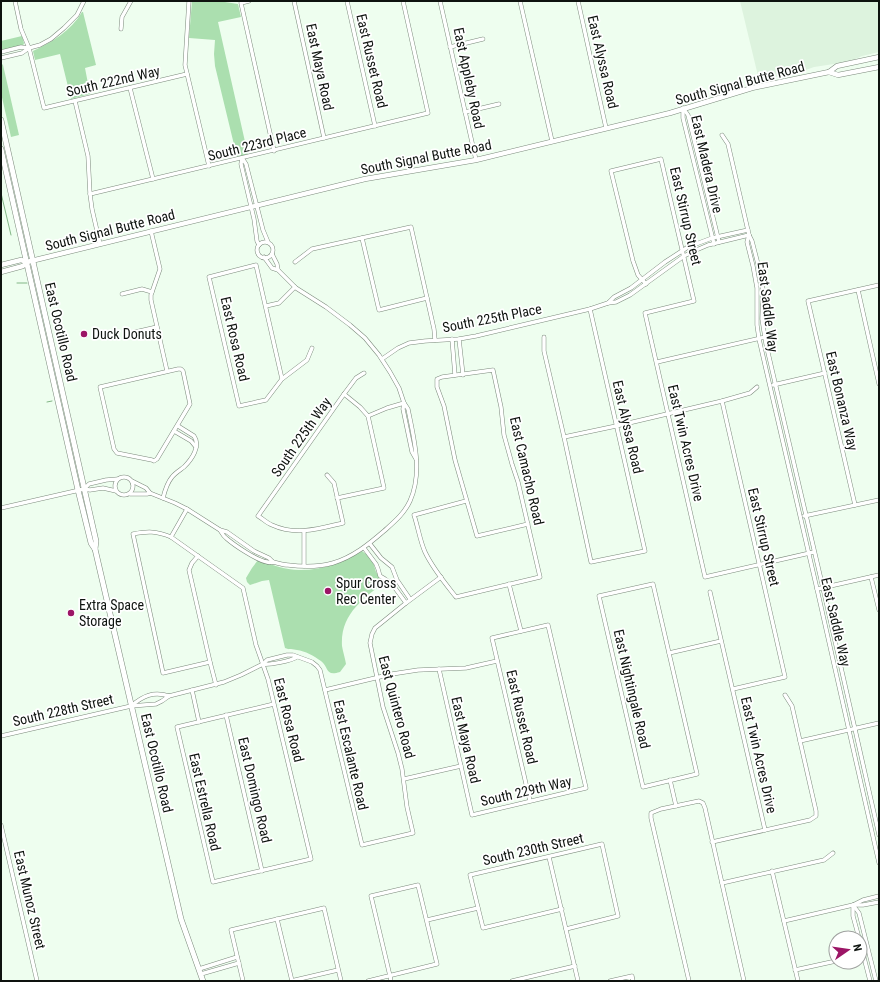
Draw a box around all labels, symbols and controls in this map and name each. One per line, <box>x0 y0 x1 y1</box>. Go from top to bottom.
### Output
street label: East Russet Road <box>353 12 391 110</box>
street label: East Alyssa Road <box>584 14 622 110</box>
street label: East Maya Road <box>303 22 337 112</box>
street label: East Appleby Road <box>450 26 488 130</box>
street label: South Signal Butte Road <box>674 58 806 108</box>
street label: South 222nd Way <box>65 62 162 100</box>
street label: East Madera Drive <box>688 113 726 215</box>
street label: South 223rd Place <box>206 124 308 164</box>
street label: South Signal Butte Road <box>359 136 493 178</box>
street label: East Stirrup Street <box>667 165 705 267</box>
street label: South Signal Butte Road <box>44 206 176 254</box>
street label: East Saddle Way <box>755 261 782 353</box>
street label: East Ocotillo Road <box>42 281 80 383</box>
street label: East Rosa Road <box>218 295 252 383</box>
street label: South 225th Place <box>441 300 543 335</box>
place label: Duck Donuts <box>92 326 162 342</box>
marker: Duck Donuts <box>79 329 89 339</box>
street label: East Bonanza Way <box>823 350 861 452</box>
street label: East Alyssa Road <box>609 379 647 475</box>
street label: East Twin Acres Drive <box>665 383 707 503</box>
street label: South 225th Way <box>268 394 334 480</box>
street label: East Camacho Road <box>507 415 547 527</box>
street label: East Stirrup Street <box>745 486 783 588</box>
place label: Spur Cross Rec Center <box>336 575 396 607</box>
street label: East Saddle Way <box>818 576 854 668</box>
marker: Spur Cross Rec Center <box>323 586 333 596</box>
place label: Extra Space Storage <box>79 597 144 629</box>
marker: Extra Space Storage <box>66 608 76 618</box>
street label: East Nightingale Road <box>611 628 653 750</box>
street label: East Quintero Road <box>376 654 418 760</box>
street label: East Russet Road <box>503 668 541 766</box>
street label: East Rosa Road <box>271 676 307 764</box>
street label: South 228th Street <box>11 691 115 729</box>
street label: East Maya Road <box>448 695 484 785</box>
street label: East Twin Acres Drive <box>738 695 780 815</box>
street label: East Escalante Road <box>331 698 371 812</box>
street label: East Ocotillo Road <box>138 712 176 814</box>
street label: East Domingo Road <box>235 735 275 845</box>
street label: East Estrella Road <box>186 751 224 853</box>
street label: South 229th Way <box>479 773 573 809</box>
street label: South 230th Street <box>481 830 585 868</box>
street label: East Munoz Street <box>11 849 49 951</box>
north arrow <box>828 930 868 970</box>
text: N <box>850 943 864 953</box>

